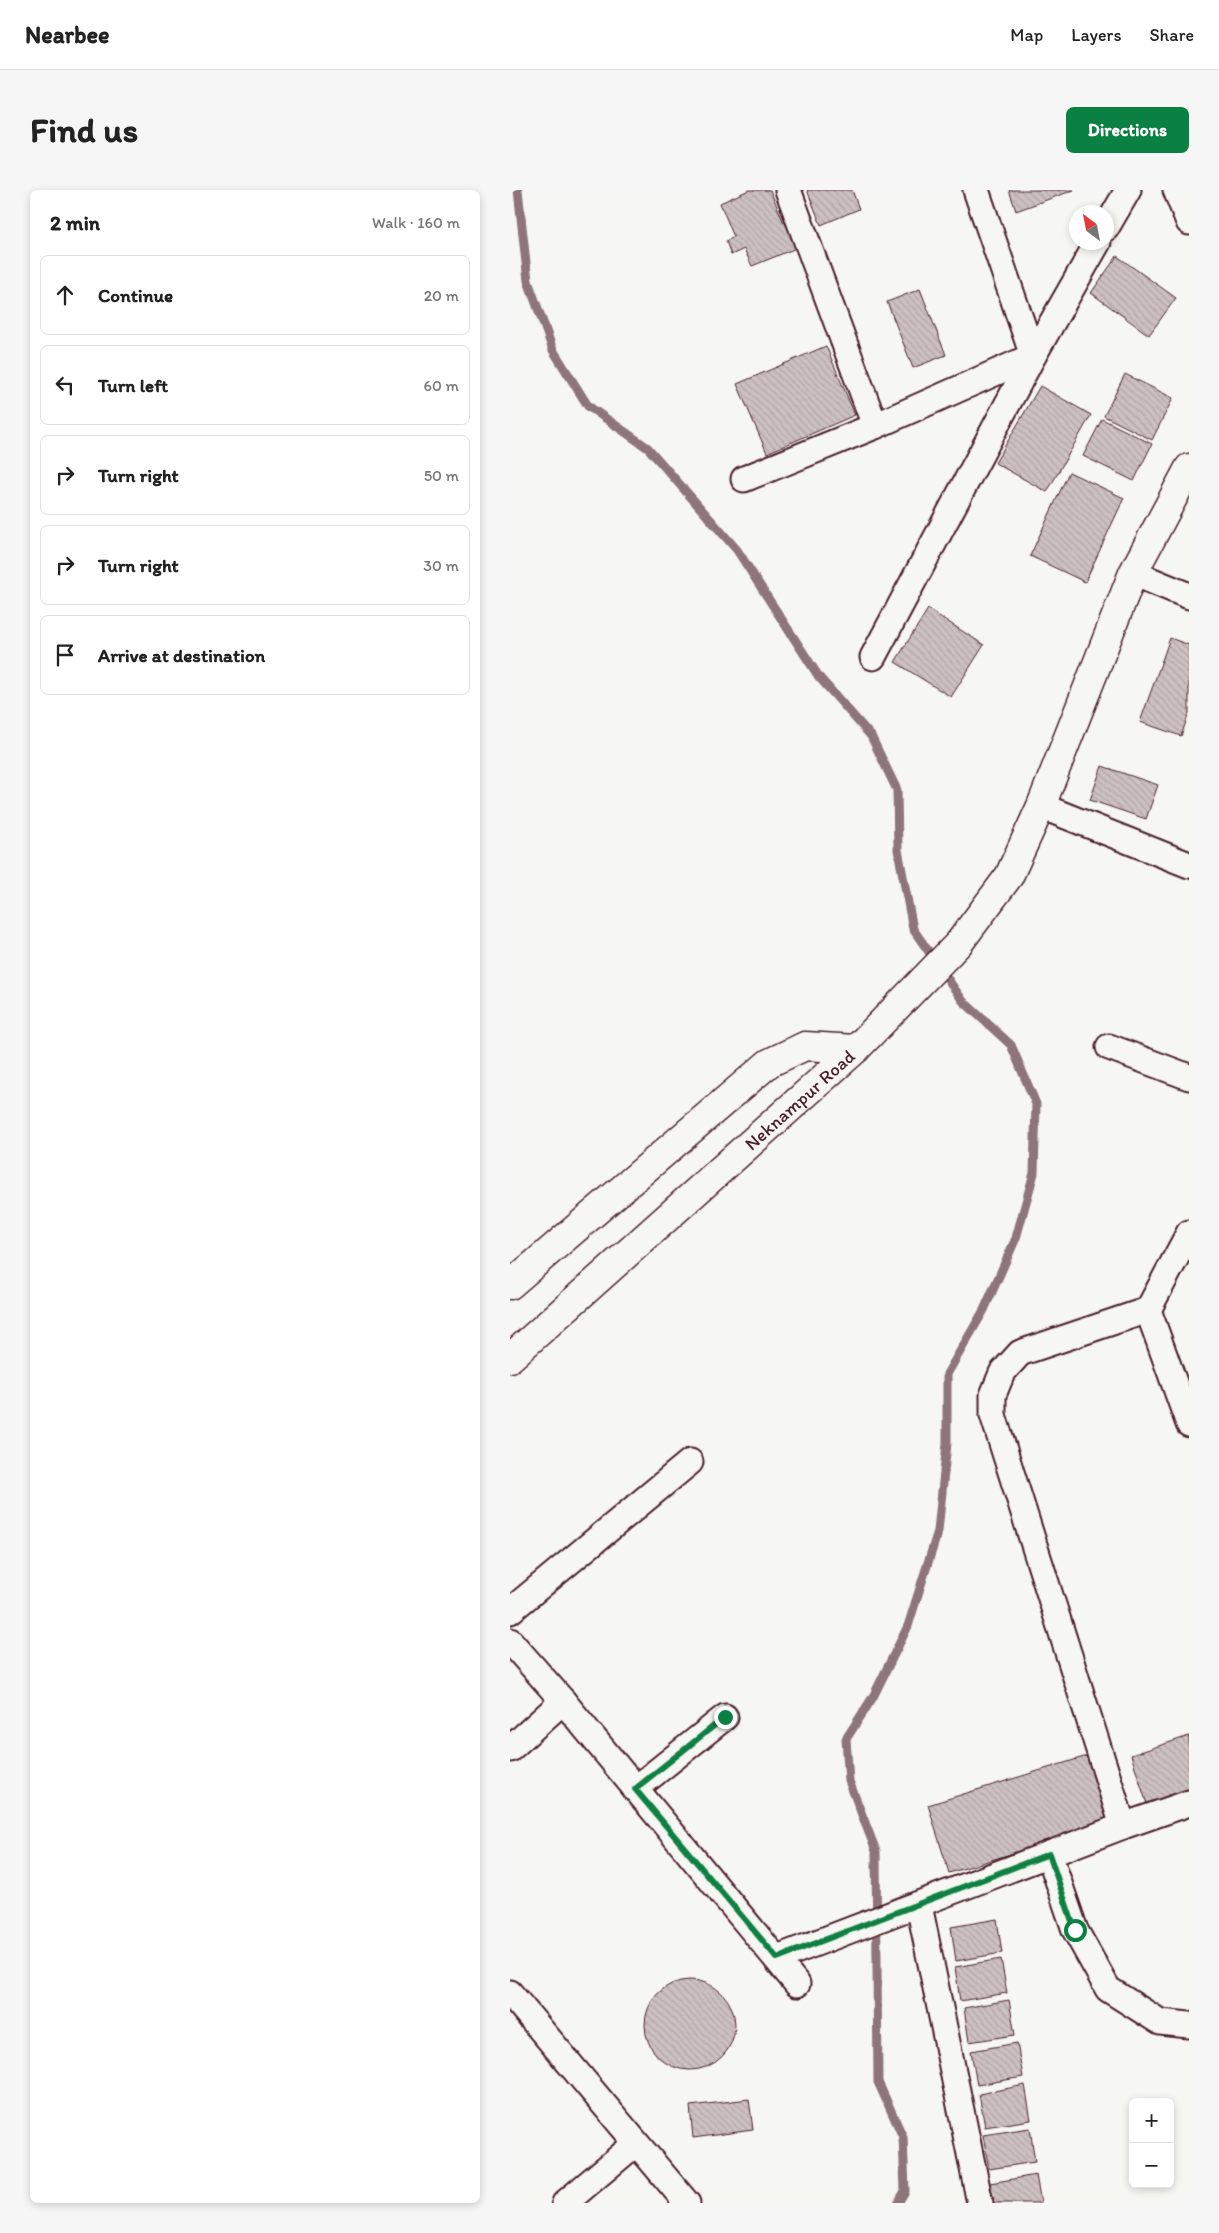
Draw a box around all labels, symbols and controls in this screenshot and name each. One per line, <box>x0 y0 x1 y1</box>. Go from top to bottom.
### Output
text: Nearbee <box>25 20 109 49</box>
text: Map <box>1010 24 1043 46</box>
text: Layers <box>1071 24 1121 46</box>
text: Share <box>1149 24 1194 46</box>
button: Directions <box>1066 107 1189 153</box>
text: Find us <box>30 109 138 151</box>
north arrow <box>1069 205 1114 250</box>
text: 2 min <box>50 210 100 235</box>
text: Walk · 160 m <box>372 213 460 232</box>
icon: ahead <box>51 281 79 309</box>
text: Continue <box>98 284 173 307</box>
text: 20 m <box>424 286 459 305</box>
icon: left <box>51 371 79 399</box>
text: Turn left <box>98 374 168 397</box>
text: 60 m <box>424 376 459 395</box>
icon: right <box>51 461 79 489</box>
text: Turn right <box>98 464 179 487</box>
text: 50 m <box>424 466 459 485</box>
icon: right <box>51 551 79 579</box>
text: Turn right <box>98 554 179 577</box>
text: 30 m <box>423 556 459 575</box>
icon: arrive <box>51 641 79 669</box>
text: Arrive at destination <box>98 644 265 667</box>
street label: Neknampur Road <box>739 1044 860 1155</box>
route end <box>714 1706 737 1729</box>
route start <box>1064 1919 1087 1942</box>
map controls <box>1129 2098 1174 2188</box>
button: + <box>1129 2098 1174 2143</box>
button: − <box>1129 2143 1174 2188</box>

